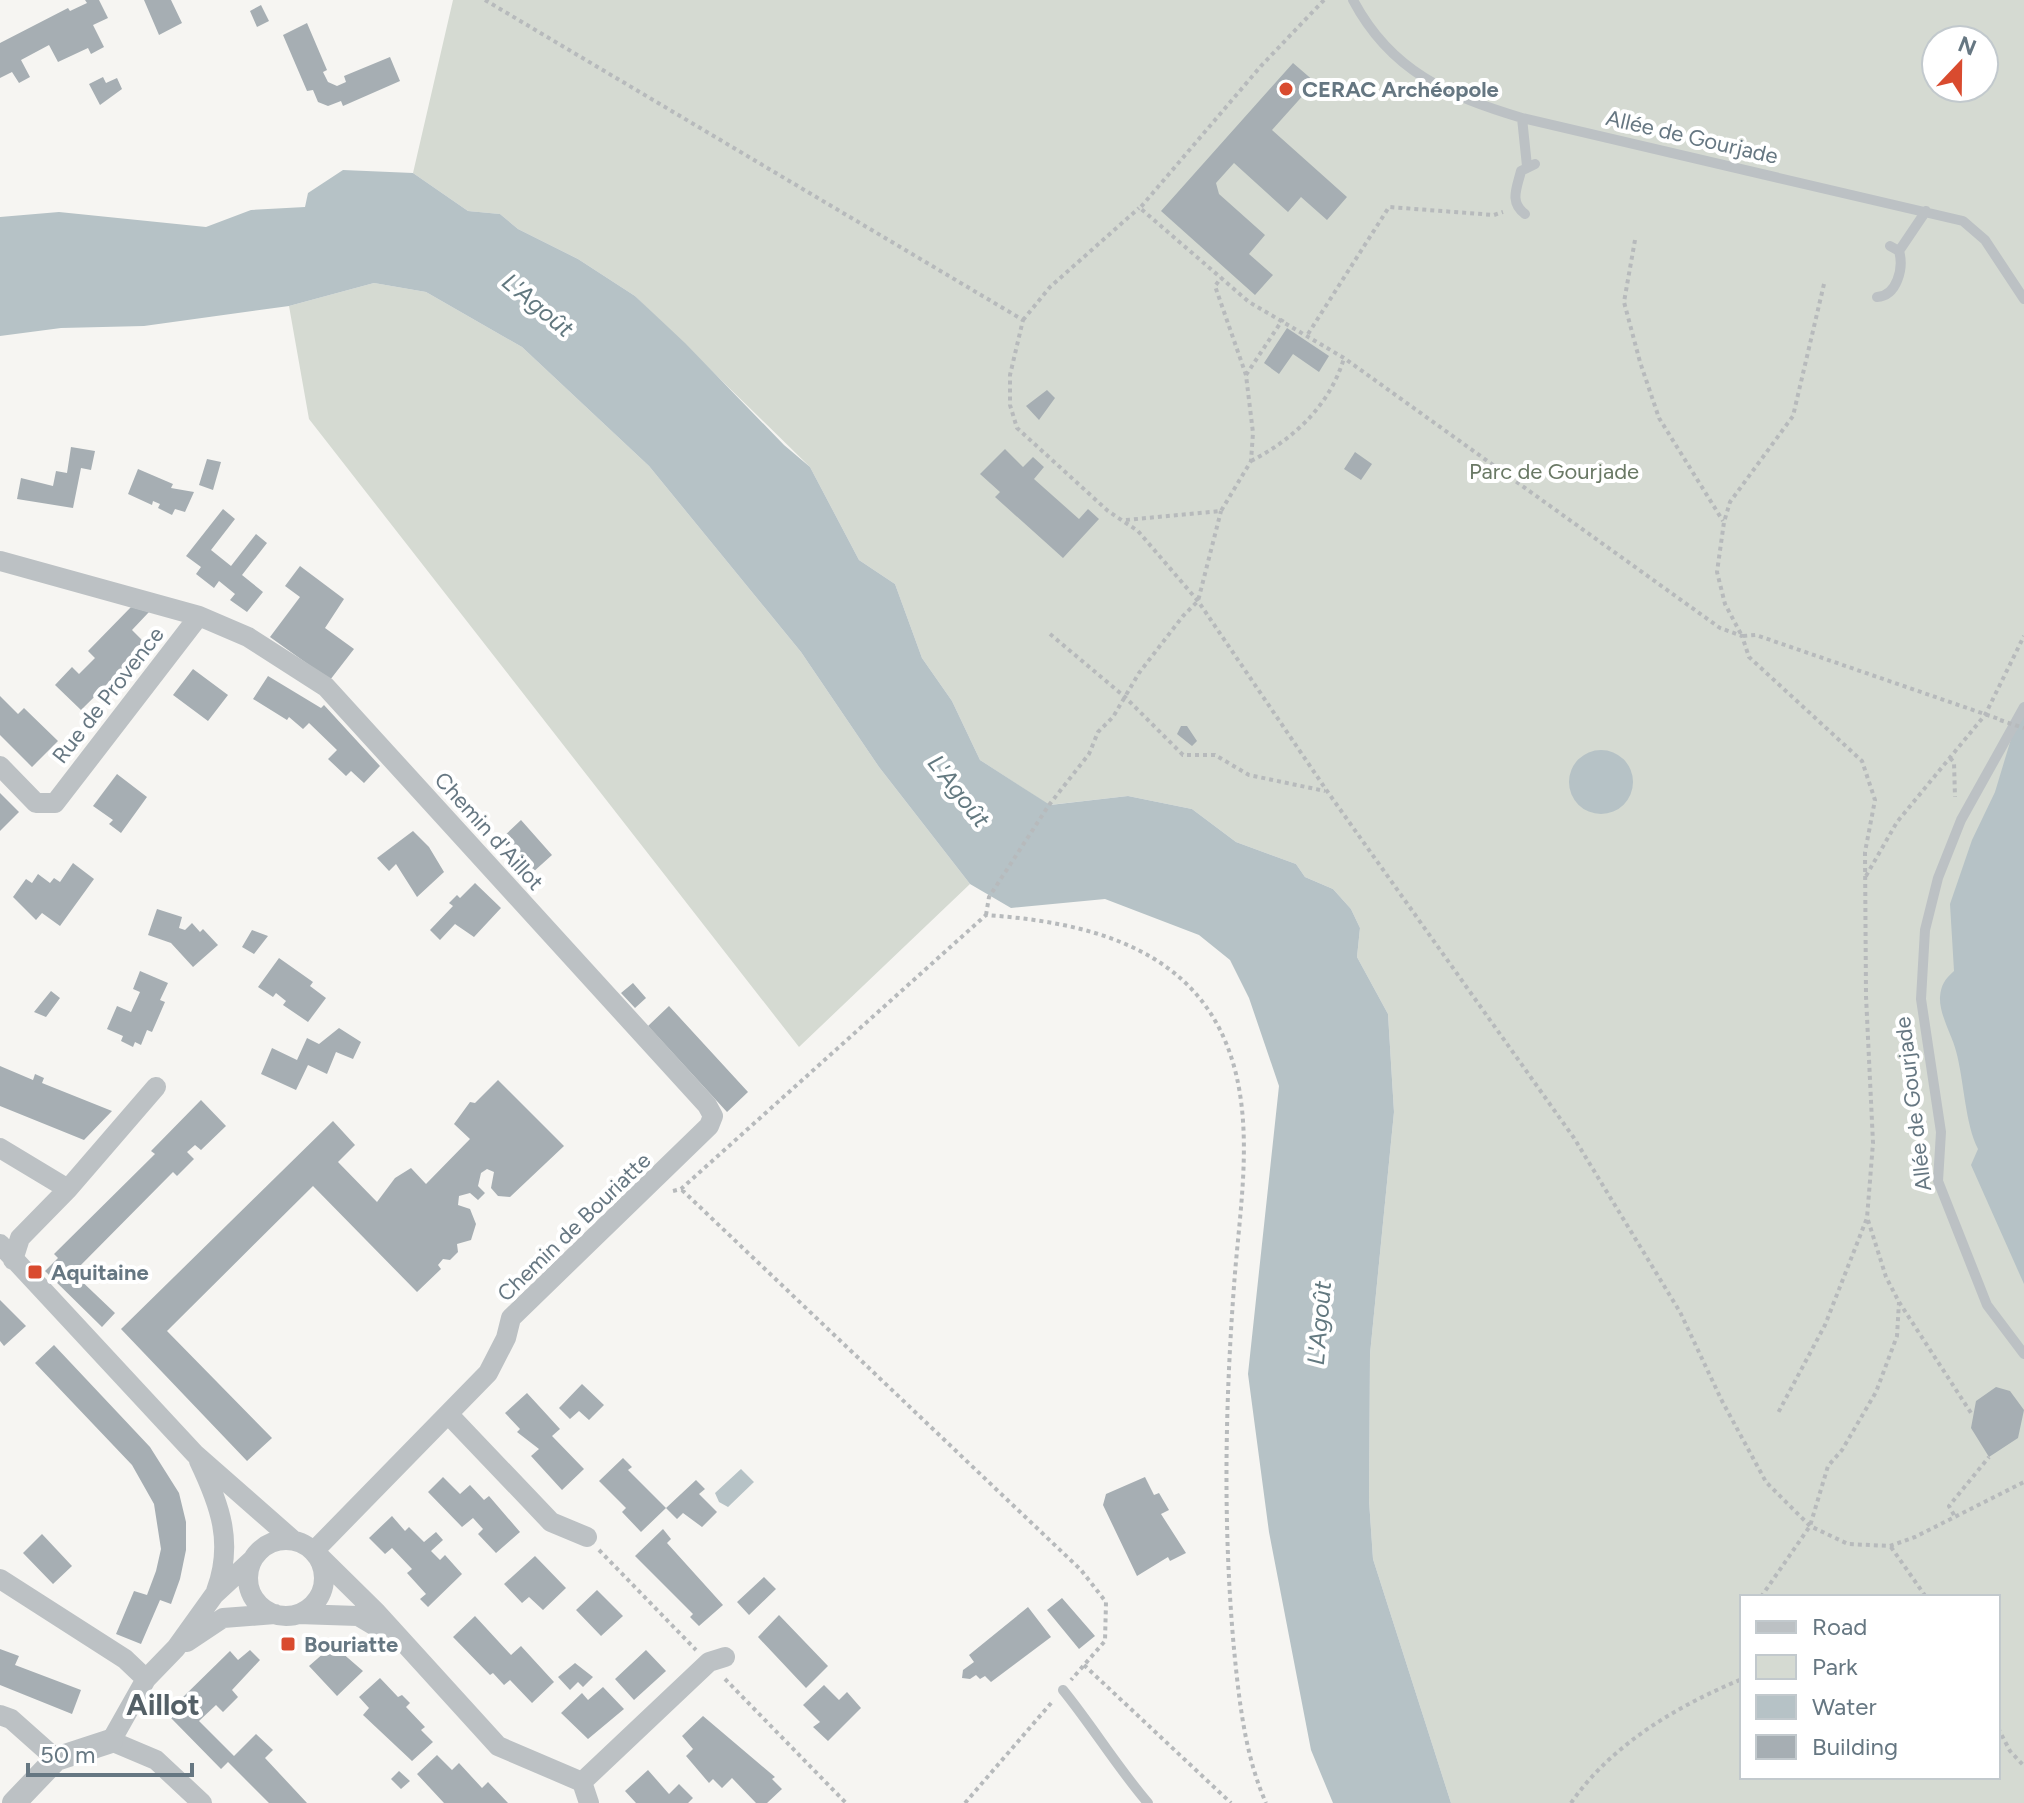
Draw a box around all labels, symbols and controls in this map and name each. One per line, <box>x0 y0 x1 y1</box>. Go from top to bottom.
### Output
north arrow <box>1920 24 2000 104</box>
text: N <box>1954 30 1980 62</box>
place label: CERAC Archéopole <box>1302 76 1499 103</box>
marker: CERAC Archéopole <box>1277 80 1295 98</box>
street label: Allée de Gourjade <box>1603 104 1781 170</box>
water label: L'Agoût <box>496 267 580 344</box>
park label: Parc de Gourjade <box>1469 458 1639 485</box>
street label: Rue de Provence <box>46 621 170 769</box>
water label: L'Agoût <box>922 749 997 834</box>
street label: Chemin d'Aillot <box>429 766 549 896</box>
street label: Allée de Gourjade <box>1889 1015 1937 1193</box>
street label: Chemin de Bouriatte <box>492 1147 656 1307</box>
place label: Aquitaine <box>51 1259 149 1286</box>
marker: Aquitaine <box>26 1263 44 1281</box>
water label: L'Agoût <box>1301 1279 1337 1366</box>
legend <box>1740 1595 2000 1779</box>
text: Road <box>1812 1612 1867 1641</box>
place label: Bouriatte <box>304 1631 398 1658</box>
marker: Bouriatte <box>279 1635 297 1653</box>
text: Park <box>1812 1652 1858 1681</box>
district label: Aillot <box>126 1686 200 1723</box>
text: Water <box>1812 1692 1877 1721</box>
scale bar <box>28 1727 192 1777</box>
text: Building <box>1812 1732 1898 1761</box>
text: 50 m <box>40 1740 96 1769</box>

